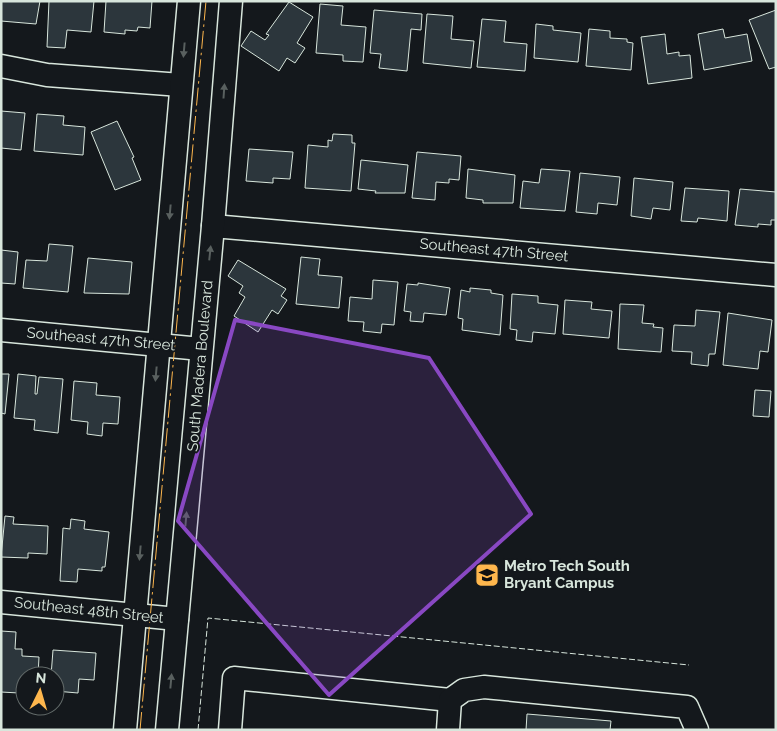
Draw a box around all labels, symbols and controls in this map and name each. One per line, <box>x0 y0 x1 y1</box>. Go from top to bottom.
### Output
one-way arrow <box>180 42 188 58</box>
one-way arrow <box>220 83 228 99</box>
one-way arrow <box>165 204 173 220</box>
street label: Southeast 47th Street <box>419 235 569 265</box>
one-way arrow <box>207 245 215 261</box>
street label: South Madera Boulevard <box>184 280 216 452</box>
street label: Southeast 47th Street <box>26 324 176 354</box>
one-way arrow <box>151 366 159 382</box>
one-way arrow <box>182 511 190 527</box>
one-way arrow <box>136 545 144 561</box>
place label: Metro Tech South Bryant Campus <box>504 557 630 592</box>
school or university icon: Metro Tech South Bryant Campus <box>474 562 500 588</box>
street label: Southeast 48th Street <box>13 593 165 627</box>
north arrow <box>15 666 65 716</box>
text: N <box>35 670 47 686</box>
one-way arrow <box>167 673 175 689</box>

